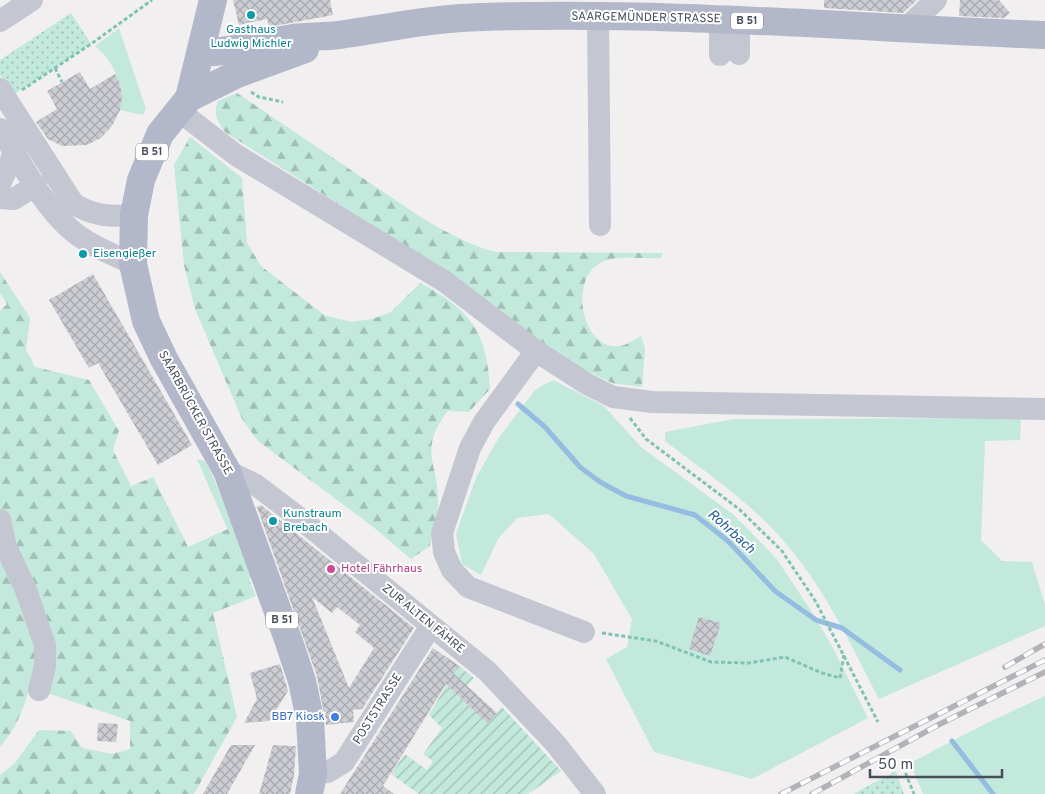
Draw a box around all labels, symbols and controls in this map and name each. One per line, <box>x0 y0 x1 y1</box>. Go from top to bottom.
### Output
marker: Gasthaus Ludwig Michler <box>245 9 257 21</box>
street label: SAARGEMÜNDER STRASSE <box>571 9 721 27</box>
road number: B 51 <box>731 12 763 30</box>
place label: Gasthaus Ludwig Michler <box>210 22 292 52</box>
road number: B 51 <box>136 144 168 160</box>
place label: Eisengießer <box>93 246 157 262</box>
marker: Eisengießer <box>77 248 89 260</box>
street label: SAARBRÜCKER STRASSE <box>154 348 236 478</box>
place label: Kunstraum Brebach <box>283 506 342 536</box>
water label: Rohrbach <box>704 506 759 558</box>
marker: Kunstraum Brebach <box>267 515 279 527</box>
place label: Hotel Fährhaus <box>341 561 422 577</box>
marker: Hotel Fährhaus <box>325 563 337 575</box>
street label: ZUR ALTEN FÄHRE <box>378 581 468 657</box>
road number: B 51 <box>266 612 298 628</box>
street label: POSTSTRASSE <box>350 670 406 748</box>
place label: BB7 Kiosk <box>271 709 325 725</box>
marker: BB7 Kiosk <box>329 711 341 723</box>
scale bar <box>870 746 1002 778</box>
text: 50 m <box>878 756 913 775</box>

